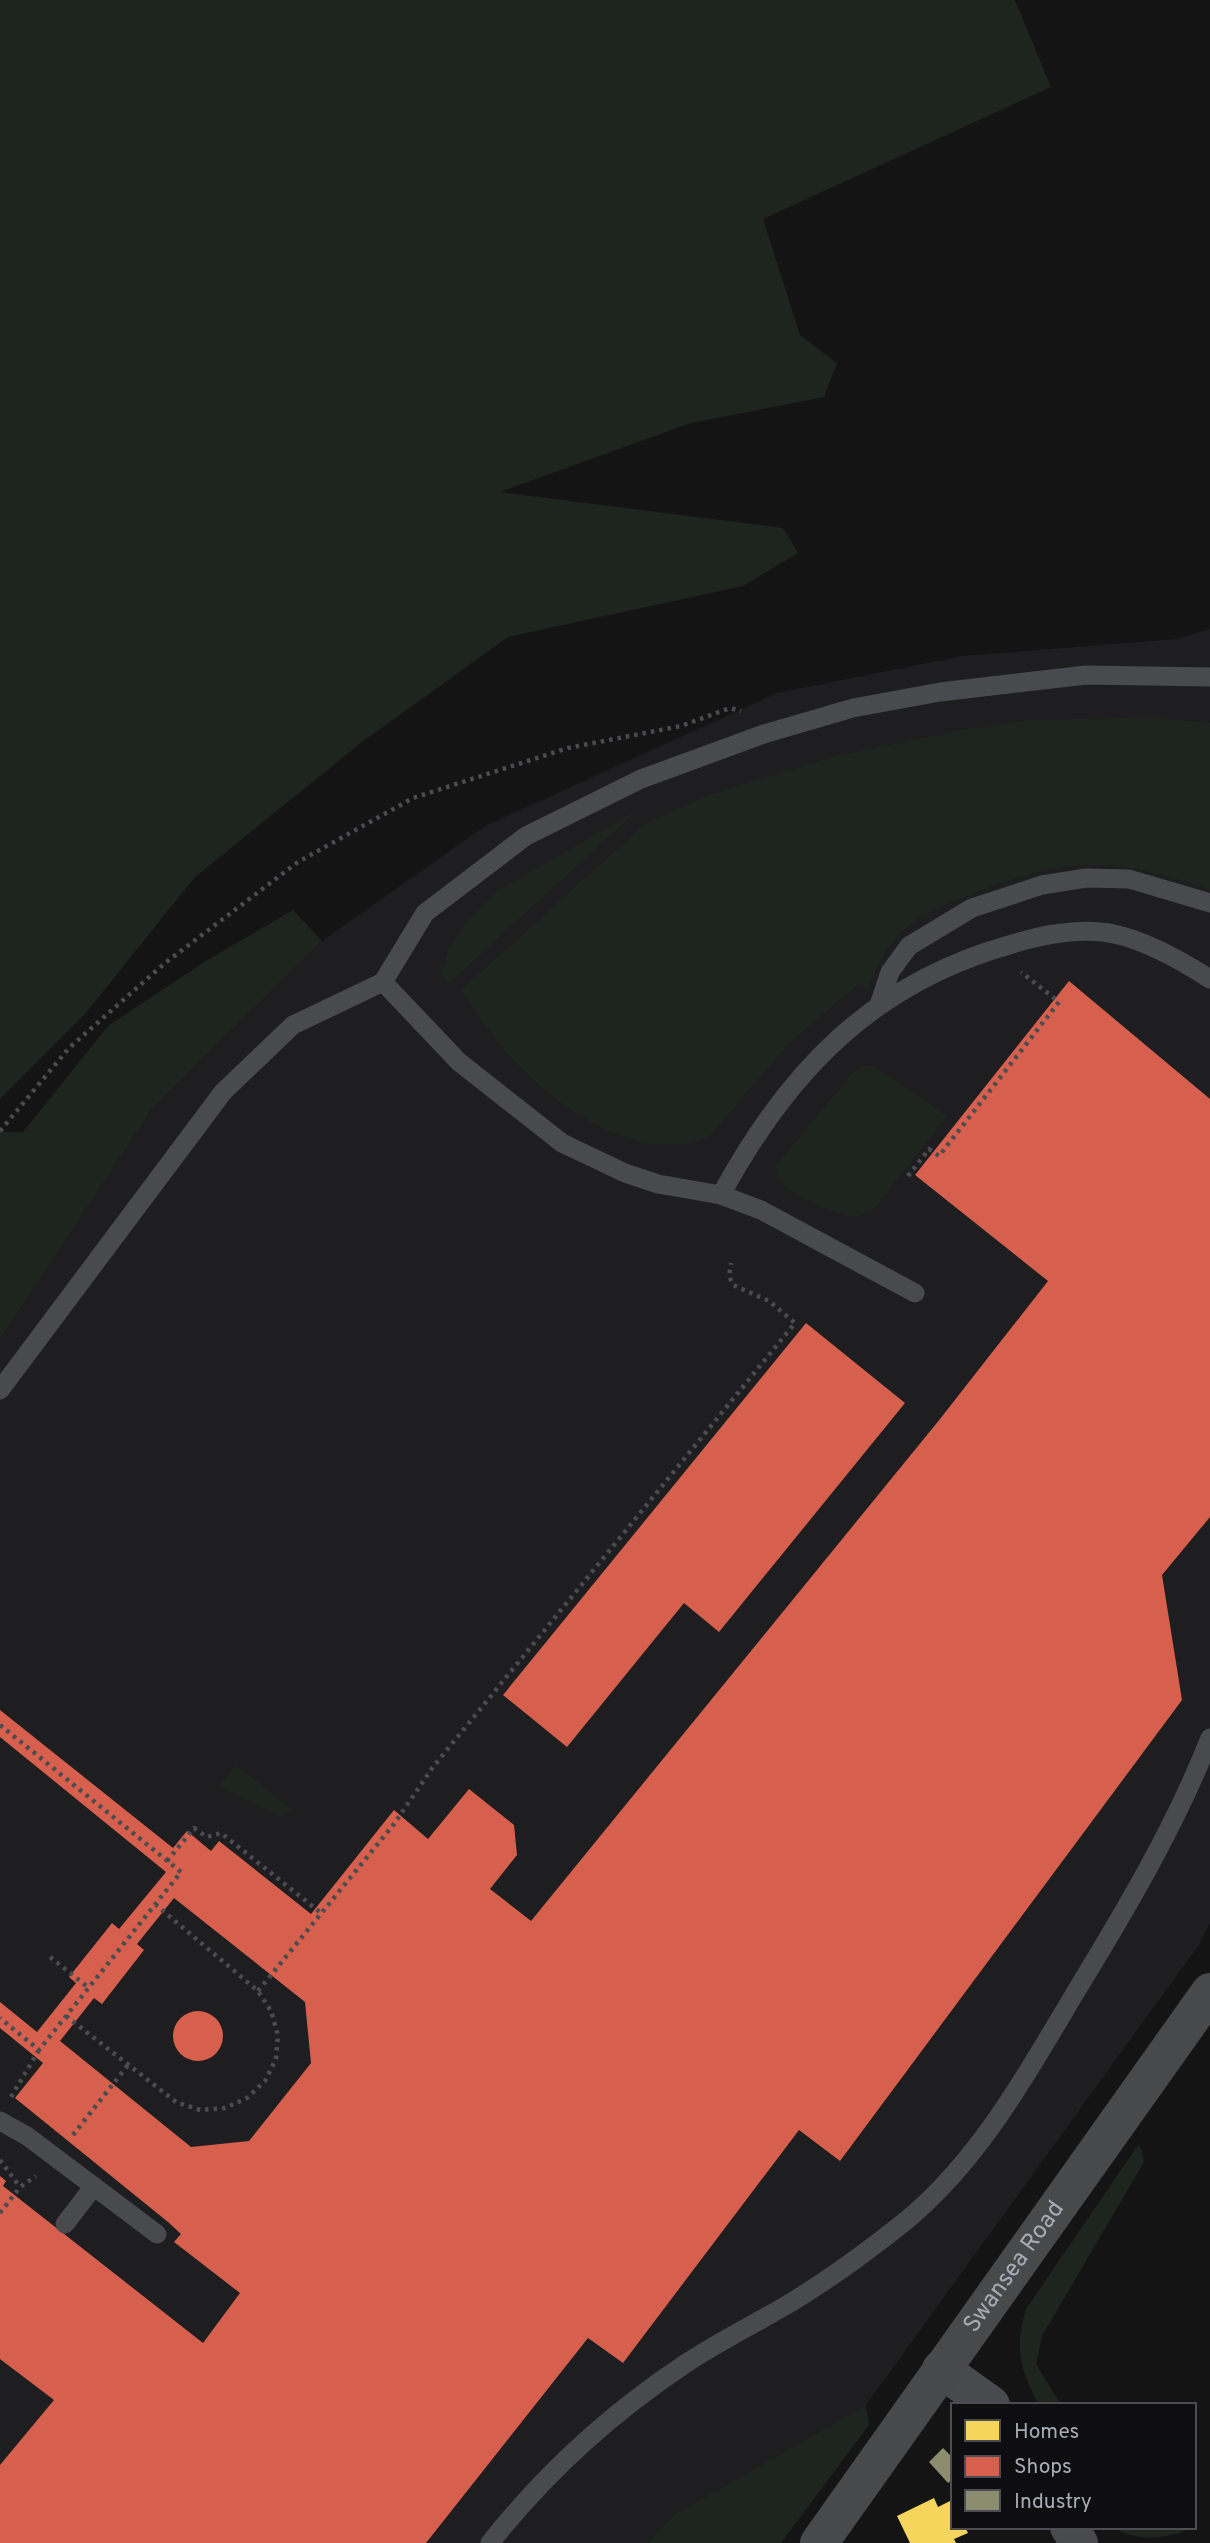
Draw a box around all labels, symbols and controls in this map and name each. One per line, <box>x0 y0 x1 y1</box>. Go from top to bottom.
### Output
street label: Swansea Road <box>958 2196 1072 2339</box>
legend <box>951 2403 1196 2529</box>
text: Homes <box>1014 2419 1079 2446</box>
text: Shops <box>1014 2454 1072 2481</box>
text: Industry <box>1014 2489 1092 2516</box>

